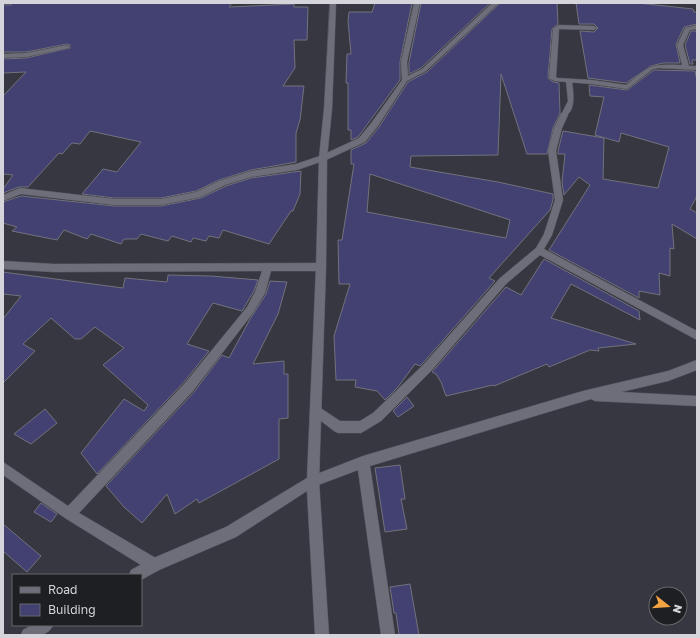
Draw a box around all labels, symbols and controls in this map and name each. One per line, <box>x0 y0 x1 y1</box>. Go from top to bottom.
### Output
legend <box>12 574 142 626</box>
text: Road <box>48 582 77 597</box>
north arrow <box>648 586 688 626</box>
text: Building <box>48 602 96 617</box>
text: N <box>671 603 685 615</box>

